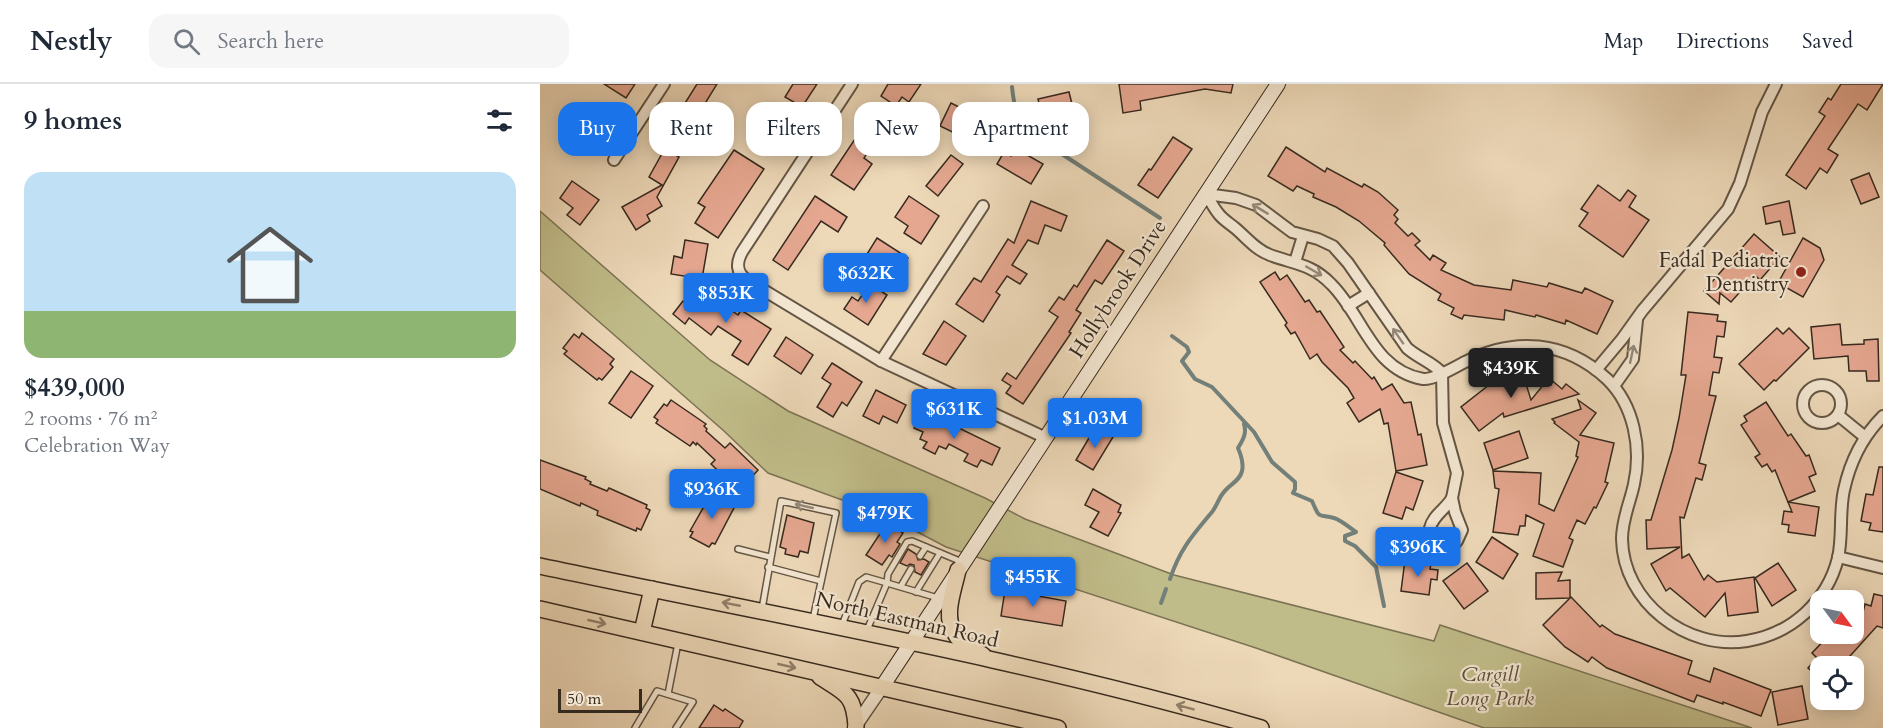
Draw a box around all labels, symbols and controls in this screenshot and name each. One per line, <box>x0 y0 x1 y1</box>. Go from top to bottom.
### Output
search box <box>149 14 569 68</box>
text: Nestly <box>30 22 113 60</box>
icon: search <box>170 25 203 58</box>
text: Search here <box>218 26 324 56</box>
text: Map <box>1603 27 1643 56</box>
text: Directions <box>1676 27 1769 56</box>
text: Saved <box>1802 27 1853 56</box>
chip: Buy <box>558 102 637 156</box>
chip: Rent <box>649 102 734 156</box>
chip: Filters <box>746 102 842 156</box>
chip: New <box>854 102 940 156</box>
chip: Apartment <box>952 102 1089 156</box>
text: 9 homes <box>24 103 122 138</box>
icon: filters <box>483 104 516 137</box>
one-way arrow <box>1252 203 1269 215</box>
icon: home <box>216 211 324 319</box>
street label: Hollybrook Drive <box>1062 214 1174 364</box>
place label: Fadal Pediatric Dentistry <box>1659 246 1789 299</box>
pin: $632K <box>824 253 908 304</box>
text: $632K <box>837 259 895 286</box>
marker: Fadal Pediatric Dentistry <box>1794 265 1808 279</box>
one-way arrow <box>1305 266 1322 278</box>
pin: $853K <box>684 273 768 324</box>
text: $853K <box>697 279 755 306</box>
one-way arrow <box>1392 329 1404 345</box>
one-way arrow <box>1627 345 1638 364</box>
pin: $439K <box>1469 348 1553 399</box>
text: $439K <box>1482 354 1540 381</box>
text: $439,000 <box>24 370 125 405</box>
pin: $631K <box>912 389 996 440</box>
text: $631K <box>925 395 983 422</box>
pin: $1.03M <box>1046 398 1144 449</box>
text: $1.03M <box>1062 404 1128 431</box>
text: 2 rooms · 76 m² <box>24 405 157 432</box>
text: Celebration Way <box>24 432 170 459</box>
pin: $936K <box>670 469 754 520</box>
text: $936K <box>683 475 741 502</box>
pin: $479K <box>843 493 927 544</box>
text: $479K <box>856 499 914 526</box>
one-way arrow <box>795 500 815 511</box>
pin: $396K <box>1376 527 1460 578</box>
text: $396K <box>1389 533 1447 560</box>
pin: $455K <box>991 557 1075 608</box>
text: $455K <box>1004 563 1062 590</box>
street label: North Eastman Road <box>813 585 1001 655</box>
north arrow <box>1810 590 1864 644</box>
map controls <box>1810 590 1864 710</box>
one-way arrow <box>722 598 742 609</box>
one-way arrow <box>587 617 606 629</box>
button: locate <box>1810 656 1864 710</box>
park label: Cargill Long Park <box>1446 660 1534 713</box>
one-way arrow <box>777 661 796 672</box>
scale bar <box>558 686 642 714</box>
text: 50 m <box>567 688 601 710</box>
one-way arrow <box>1176 700 1195 712</box>

